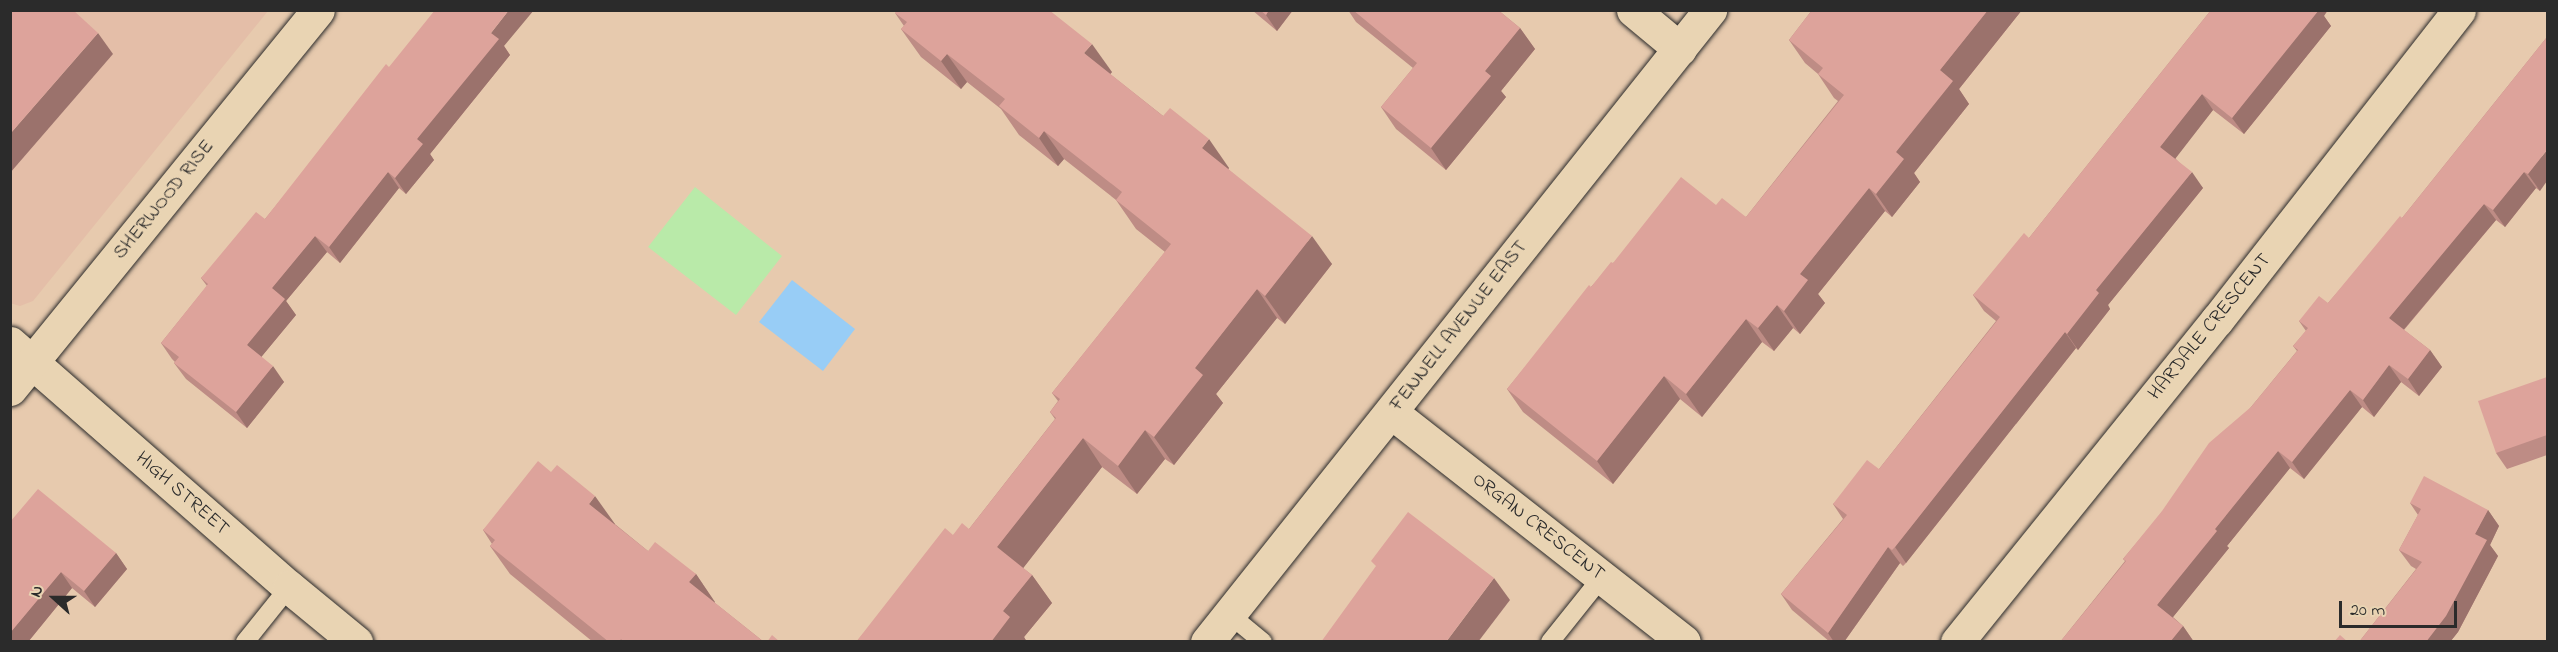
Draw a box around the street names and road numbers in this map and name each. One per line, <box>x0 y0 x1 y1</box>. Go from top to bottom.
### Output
street label: SHERWOOD RISE <box>108 135 220 265</box>
street label: FENNELL AVENUE EAST <box>1385 236 1533 416</box>
street label: HARDALE CRESCENT <box>2144 249 2276 405</box>
street label: HIGH STREET <box>130 447 234 541</box>
street label: ORGAN CRESCENT <box>1467 468 1609 586</box>

